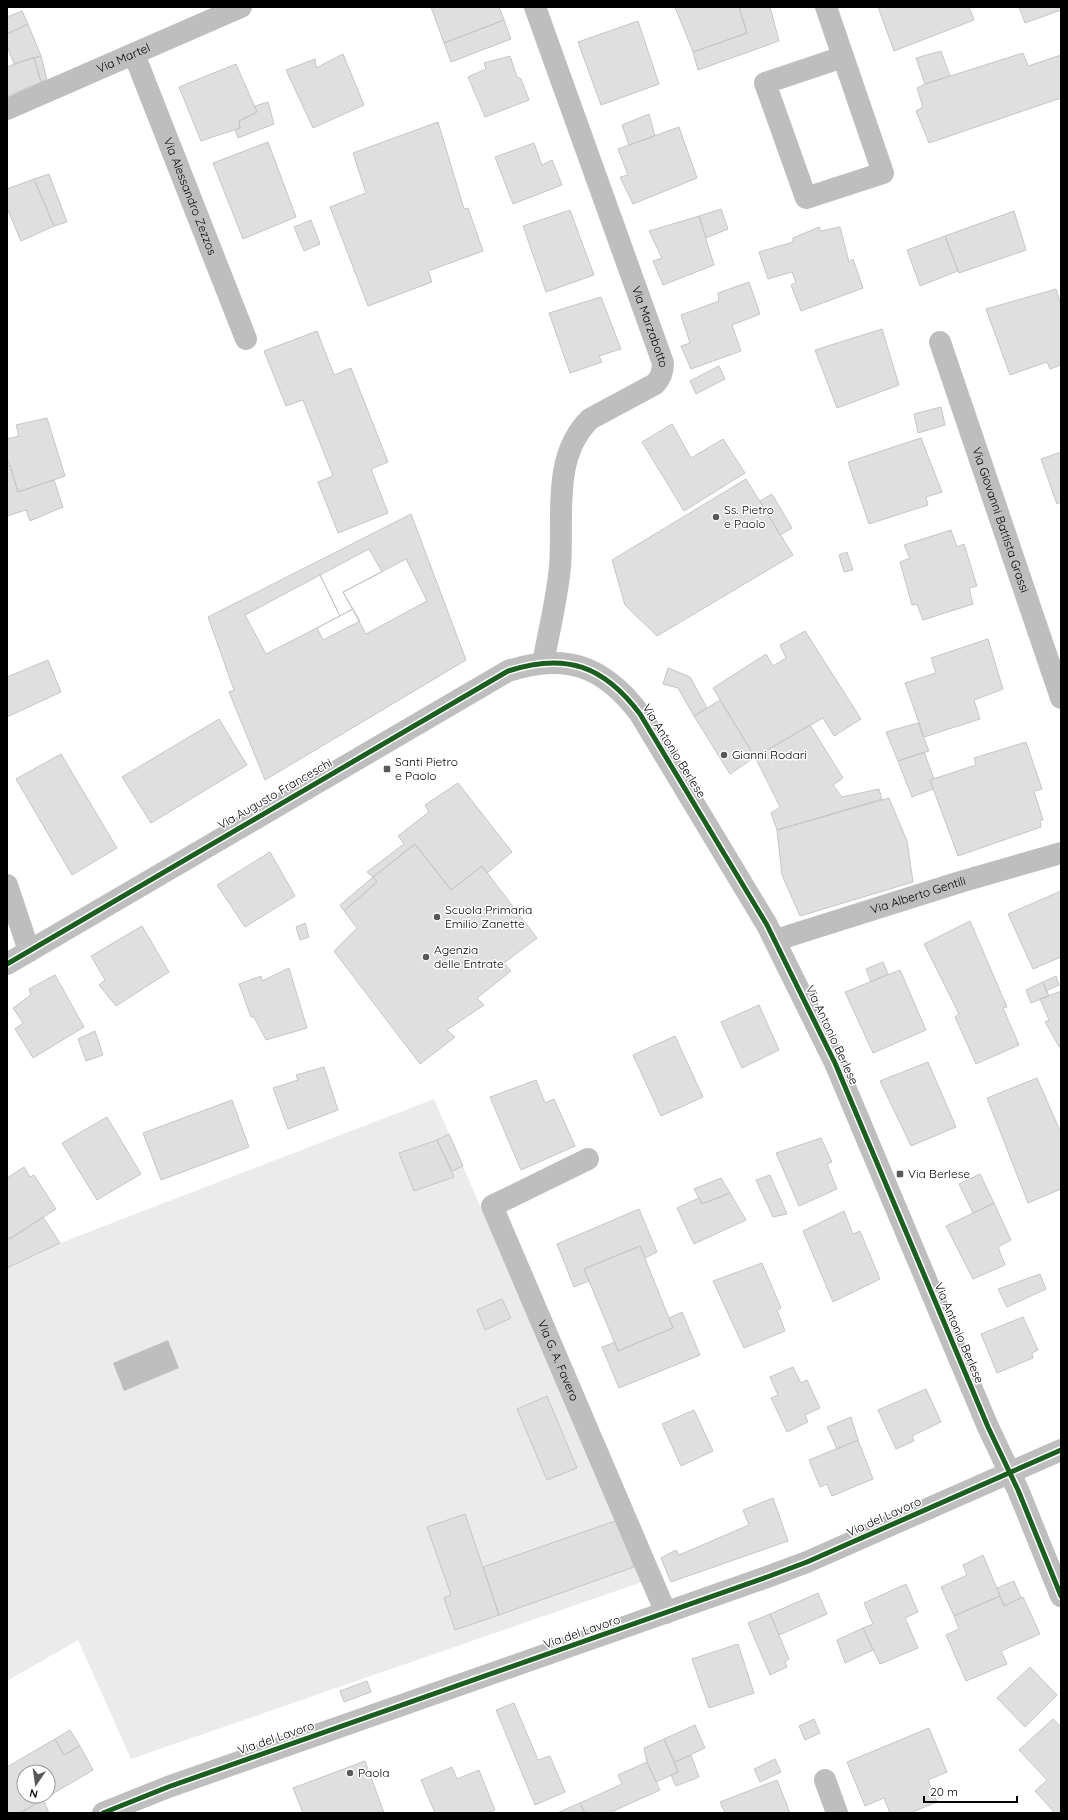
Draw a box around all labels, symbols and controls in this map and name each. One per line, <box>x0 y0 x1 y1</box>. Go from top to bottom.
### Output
street label: Via Martel <box>94 40 152 76</box>
street label: Via Alessandro Zezzos <box>161 135 220 257</box>
street label: Via Marzabotto <box>629 284 671 368</box>
street label: Via Giovanni Battista Grassi <box>969 445 1033 595</box>
place label: Ss. Pietro e Paolo <box>724 502 774 531</box>
marker: Ss. Pietro e Paolo <box>711 512 721 522</box>
street label: Via Antonio Berlese <box>639 701 710 801</box>
place label: Gianni Rodari <box>732 747 807 762</box>
marker: Gianni Rodari <box>719 750 729 760</box>
place label: Santi Pietro e Paolo <box>395 754 458 783</box>
street label: Via Augusto Franceschi <box>215 755 335 832</box>
marker: Santi Pietro e Paolo <box>382 764 392 774</box>
street label: Via Alberto Gentili <box>869 873 967 917</box>
place label: Scuola Primaria Emilio Zanette <box>445 902 532 931</box>
marker: Scuola Primaria Emilio Zanette <box>432 912 442 922</box>
place label: Agenzia delle Entrate <box>434 942 504 971</box>
marker: Agenzia delle Entrate <box>421 952 431 962</box>
street label: Via Antonio Berlese <box>803 983 862 1087</box>
place label: Via Berlese <box>908 1166 970 1181</box>
marker: Via Berlese <box>895 1169 905 1179</box>
street label: Via Antonio Berlese <box>931 1280 988 1386</box>
street label: Via G. A. Favero <box>535 1318 582 1403</box>
street label: Via del Lavoro <box>844 1493 923 1540</box>
street label: Via del Lavoro <box>542 1611 622 1652</box>
street label: Via del Lavoro <box>236 1717 316 1758</box>
north arrow <box>16 1764 56 1804</box>
place label: Paola <box>358 1765 390 1780</box>
marker: Paola <box>345 1768 355 1778</box>
scale bar <box>924 1778 1017 1804</box>
text: 20 m <box>930 1784 958 1799</box>
text: N <box>28 1786 39 1801</box>

